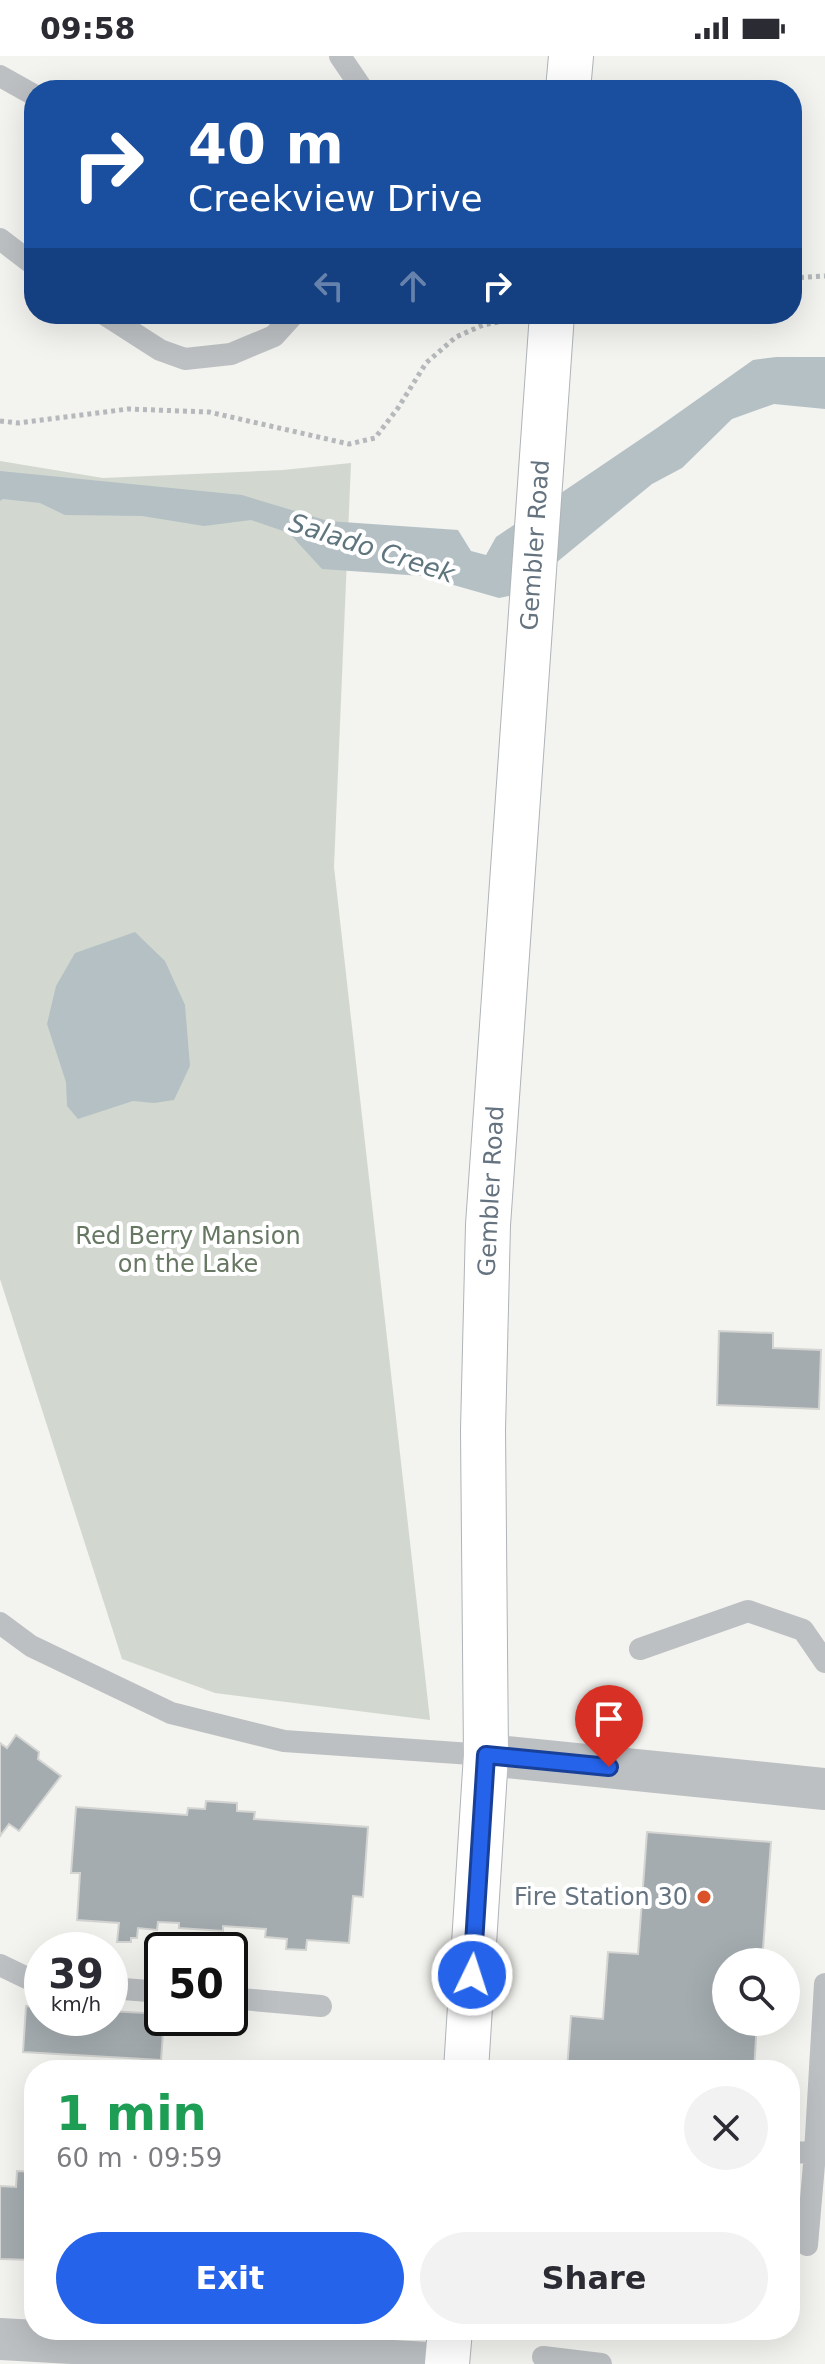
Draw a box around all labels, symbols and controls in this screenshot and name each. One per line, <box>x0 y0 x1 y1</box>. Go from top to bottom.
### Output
text: 09:58 <box>40 11 136 46</box>
text: 40 m <box>188 111 344 176</box>
icon: right <box>56 112 160 216</box>
text: Creekview Drive <box>188 178 483 219</box>
icon: left <box>307 264 351 308</box>
icon: ahead <box>391 264 435 308</box>
icon: right <box>475 264 519 308</box>
street label: Gembler Road <box>515 459 555 631</box>
water label: Salado Creek <box>285 507 459 589</box>
street label: Gembler Road <box>473 1105 509 1277</box>
park label: Red Berry Mansion on the Lake <box>75 1222 301 1278</box>
pin <box>575 1685 643 1767</box>
icon: arrive <box>587 1697 631 1741</box>
place label: Fire Station 30 <box>514 1883 688 1911</box>
marker: Fire Station 30 <box>695 1888 713 1906</box>
speed limit sign: 50 <box>144 1932 248 2036</box>
position arrow <box>430 1933 514 2017</box>
map controls <box>712 1948 800 2036</box>
button: search <box>712 1948 800 2036</box>
text: 39 <box>48 1951 104 1997</box>
text: km/h <box>51 1992 101 2016</box>
text: 1 min <box>56 2085 207 2141</box>
button: close <box>684 2086 768 2170</box>
text: 60 m · 09:59 <box>56 2143 222 2173</box>
button: Exit <box>56 2232 404 2324</box>
button: Share <box>420 2232 768 2324</box>

